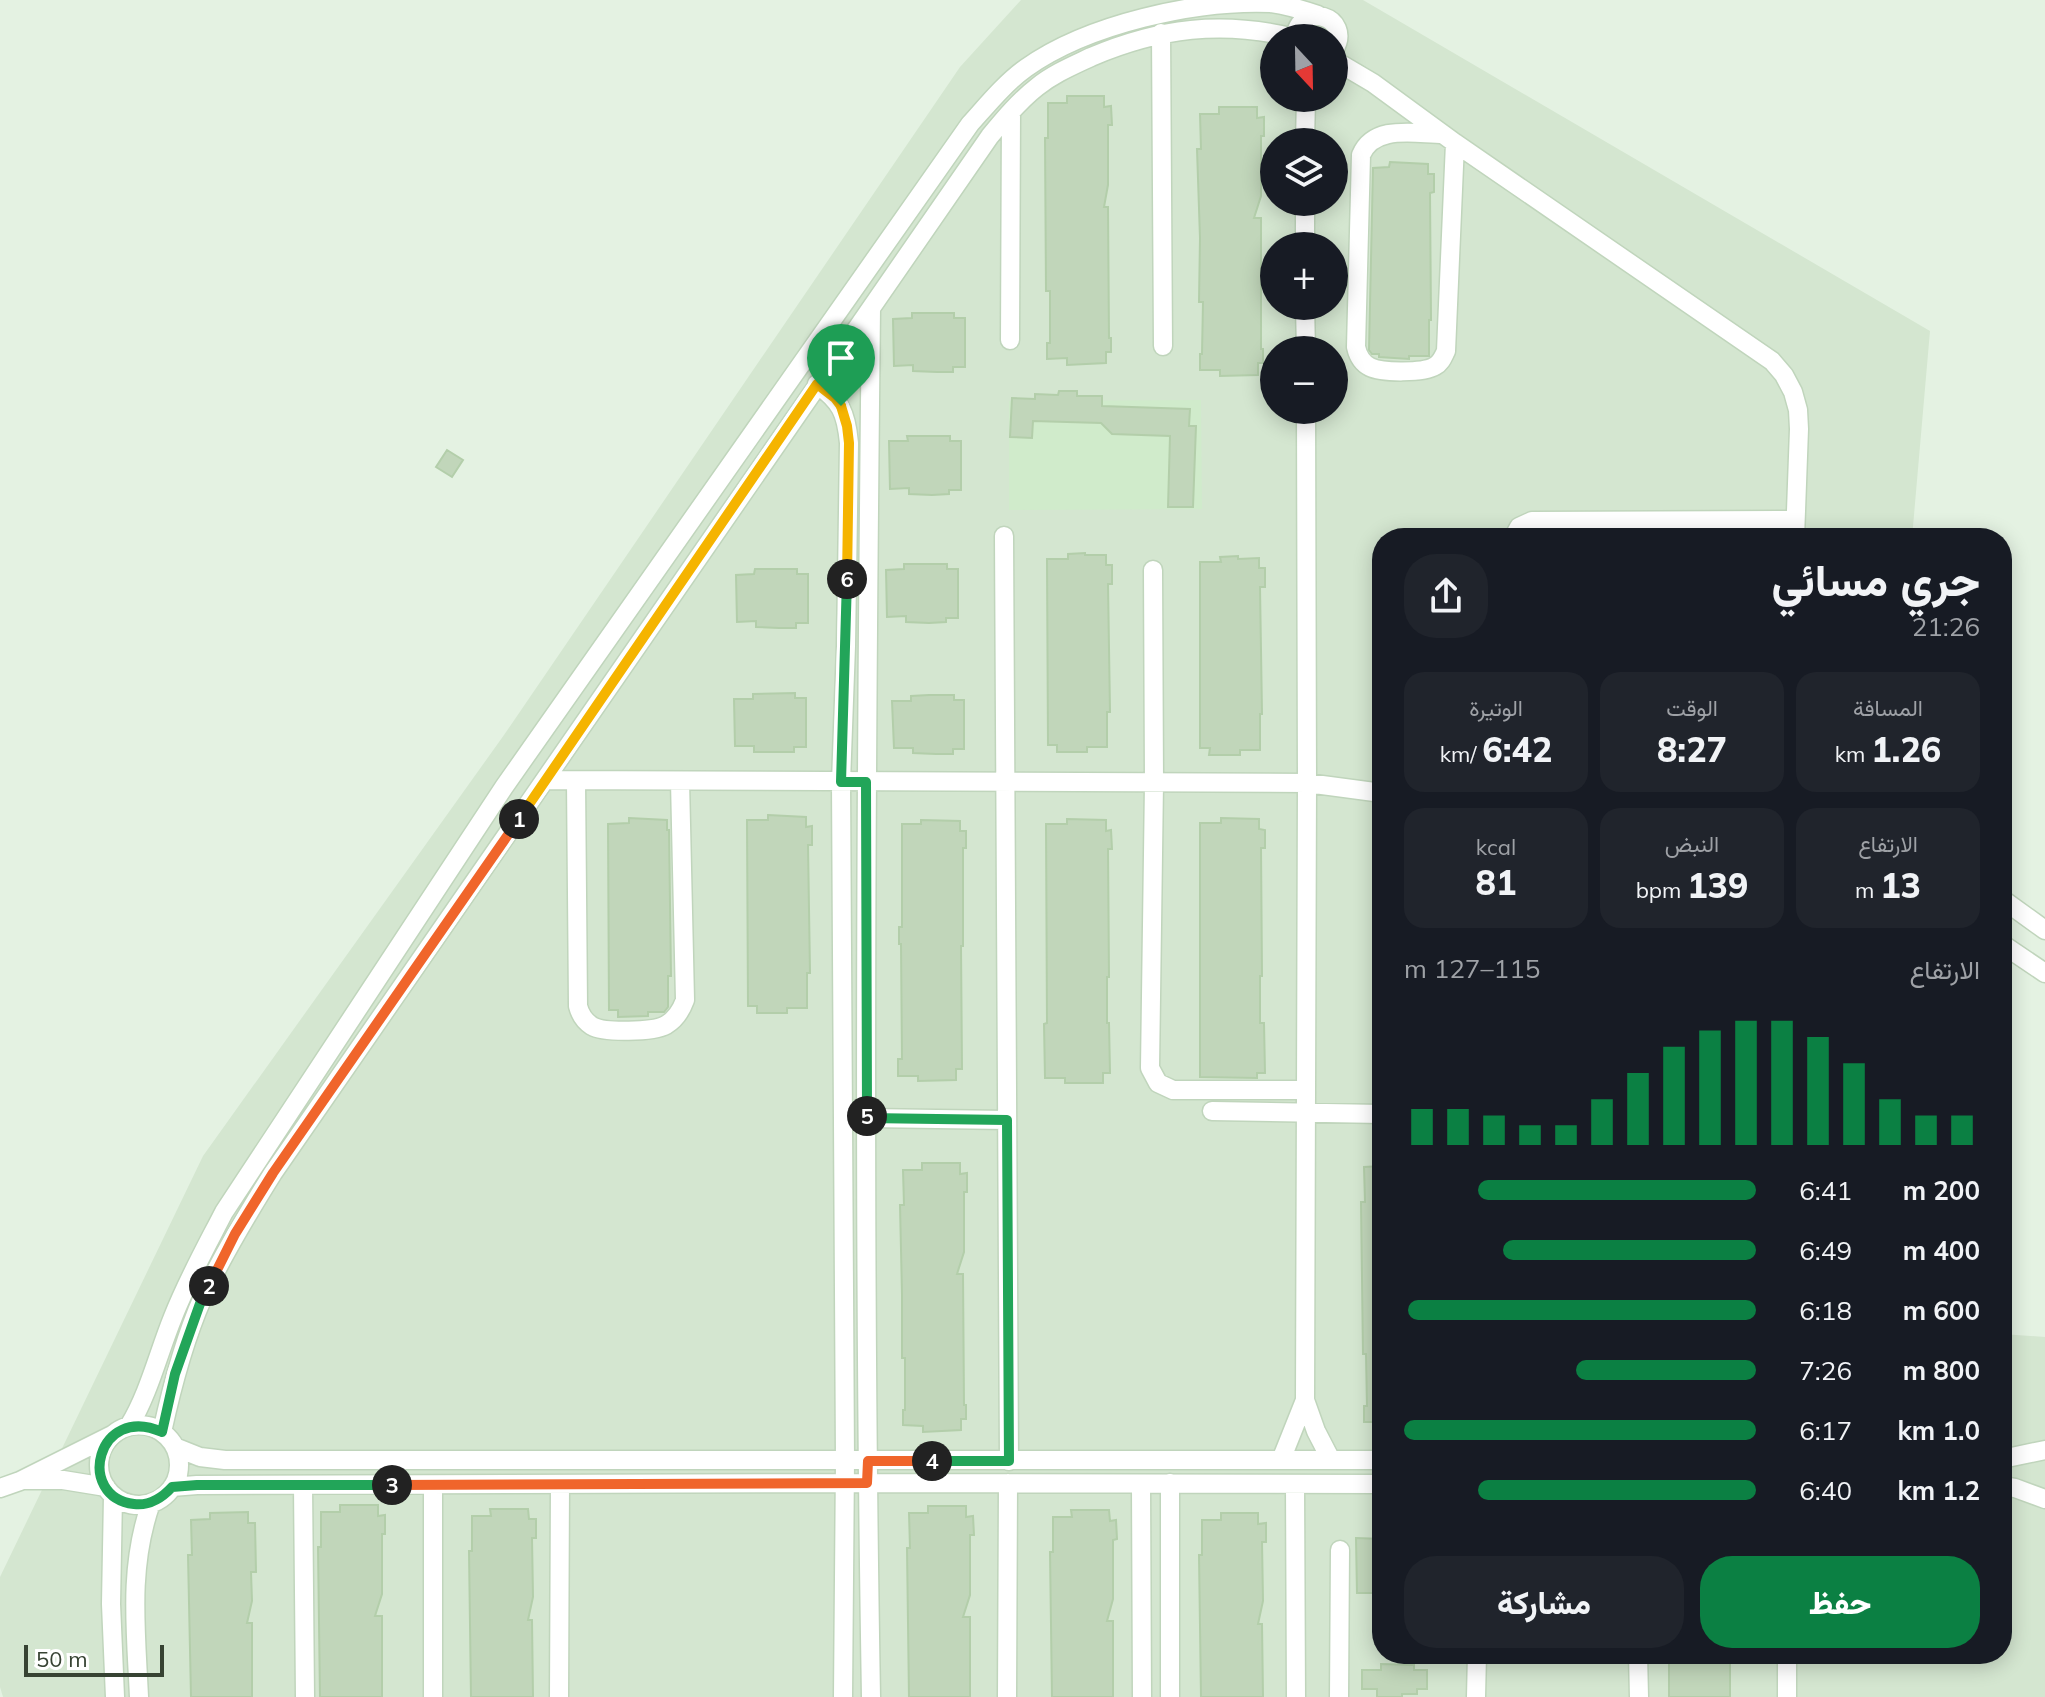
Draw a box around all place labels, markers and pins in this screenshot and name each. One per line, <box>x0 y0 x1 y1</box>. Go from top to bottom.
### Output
pin <box>807 324 875 406</box>
pin: 6 <box>827 559 867 599</box>
pin: 1 <box>499 799 539 839</box>
pin: 5 <box>847 1096 887 1136</box>
pin: 2 <box>189 1266 229 1306</box>
pin: 4 <box>912 1441 952 1481</box>
pin: 3 <box>372 1465 412 1505</box>

